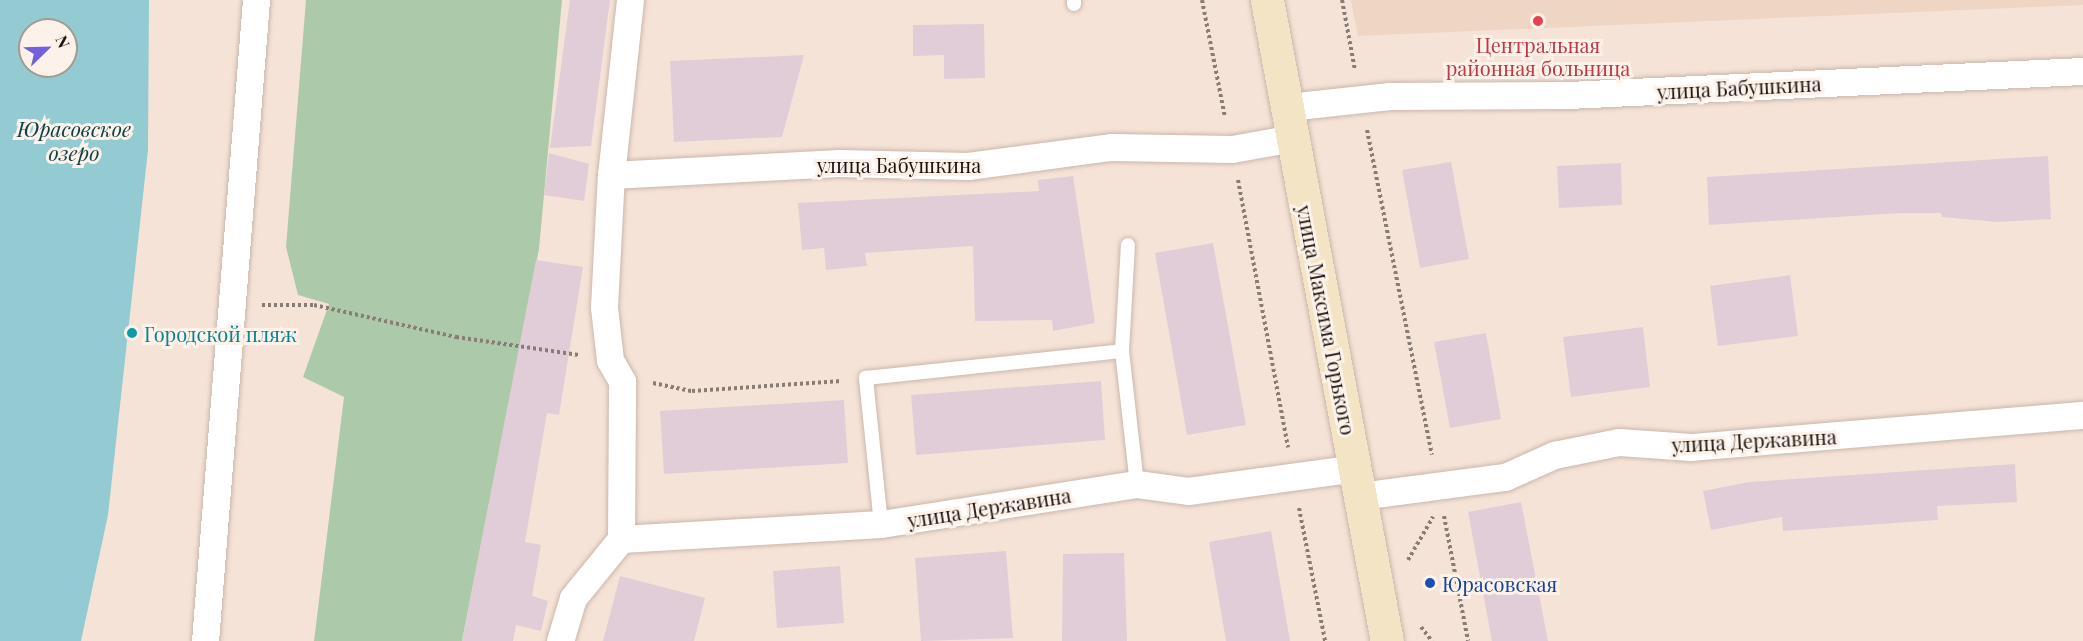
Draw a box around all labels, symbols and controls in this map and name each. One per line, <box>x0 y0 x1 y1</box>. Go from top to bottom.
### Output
marker: Центральная районная больница <box>1529 12 1547 30</box>
north arrow <box>18 18 78 78</box>
text: N <box>51 32 75 51</box>
place label: Центральная районная больница <box>1446 32 1630 79</box>
street label: улица Бабушкина <box>1656 71 1822 103</box>
water label: Юрасовское озеро <box>17 115 131 165</box>
street label: улица Бабушкина <box>817 152 981 176</box>
street label: улица Максима Горького <box>1293 203 1361 437</box>
place label: Городской пляж <box>144 321 297 345</box>
marker: Городской пляж <box>125 326 139 340</box>
street label: улица Державина <box>1671 424 1837 456</box>
street label: улица Державина <box>906 482 1072 532</box>
place label: Юрасовская <box>1442 571 1557 595</box>
marker: Юрасовская <box>1423 576 1437 590</box>

